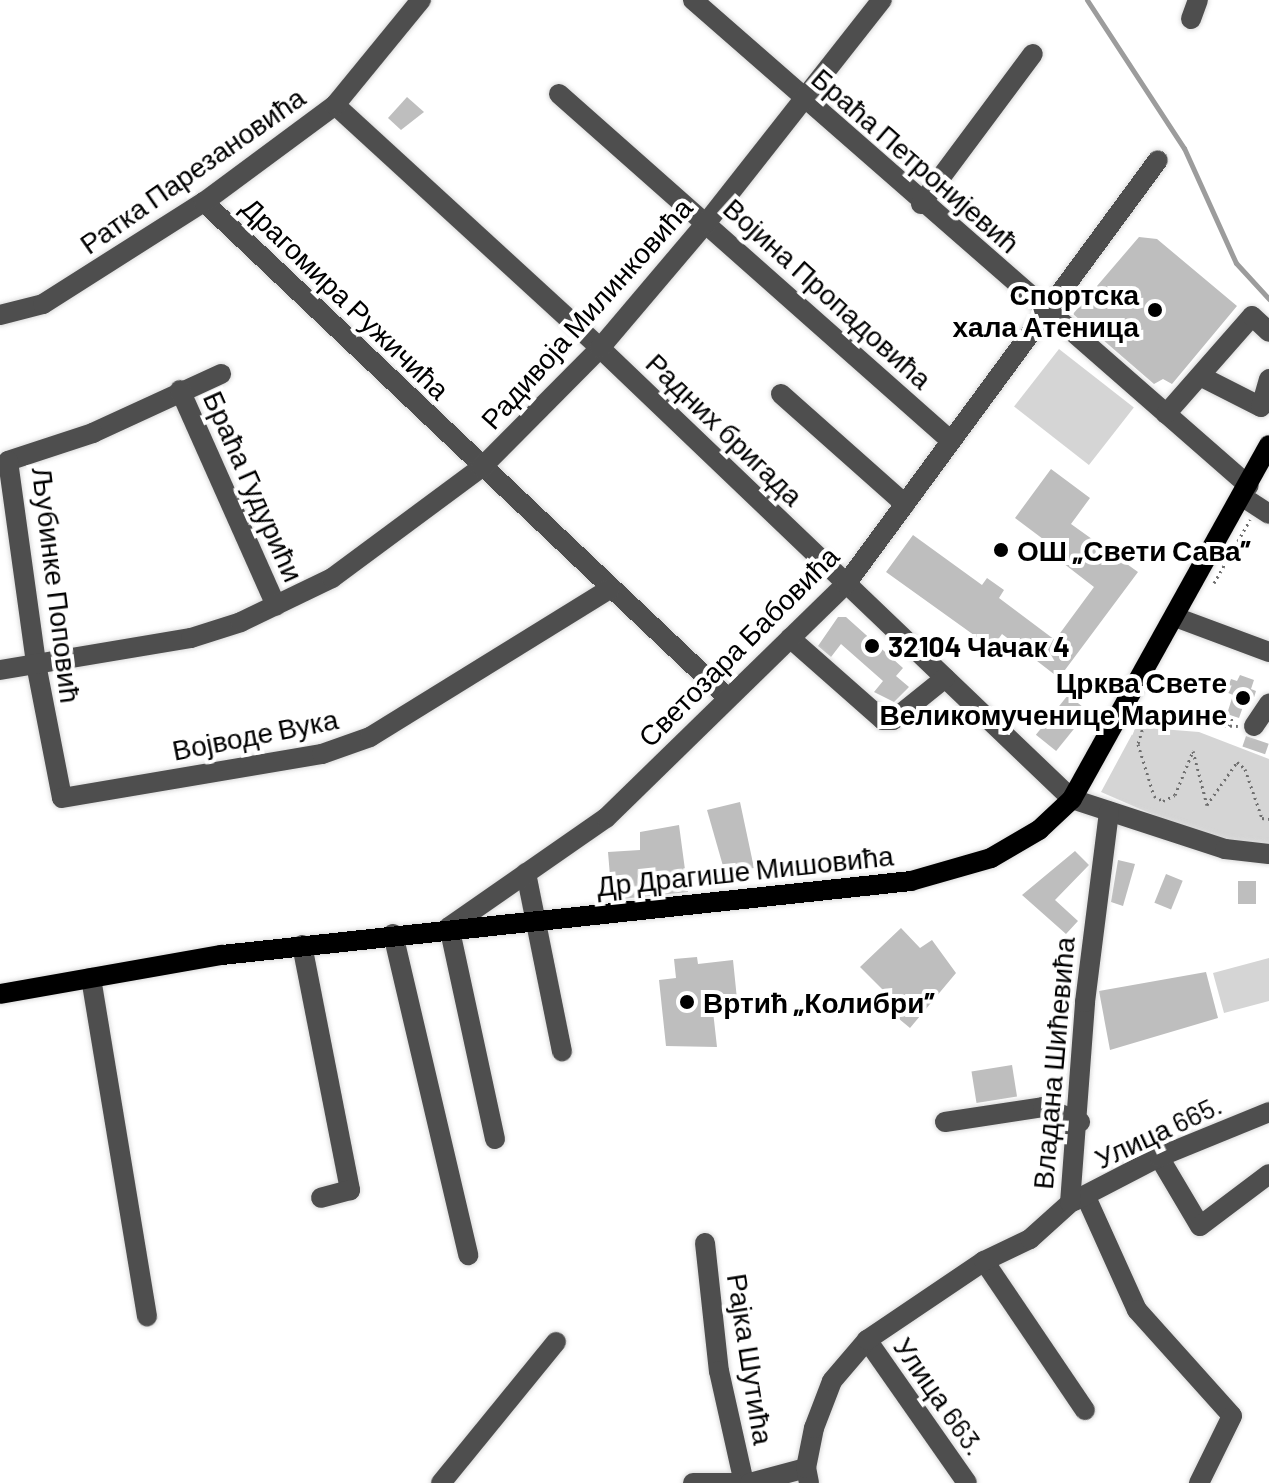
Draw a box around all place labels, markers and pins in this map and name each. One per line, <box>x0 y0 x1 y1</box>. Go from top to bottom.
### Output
place label: Спортска хала Атеница <box>953 277 1139 343</box>
marker: Спортска хала Атеница <box>1146 301 1164 319</box>
place label: ОШ „Свети Сава” <box>1017 533 1251 567</box>
marker: ОШ „Свети Сава” <box>992 541 1010 559</box>
place label: 32104 Чачак 4 <box>888 629 1070 663</box>
marker: 32104 Чачак 4 <box>863 637 881 655</box>
place label: Црква Свете Великомученице Марине <box>880 665 1227 731</box>
marker: Црква Свете Великомученице Марине <box>1234 689 1252 707</box>
place label: Вртић „Колибри” <box>703 985 935 1019</box>
marker: Вртић „Колибри” <box>678 993 696 1011</box>

